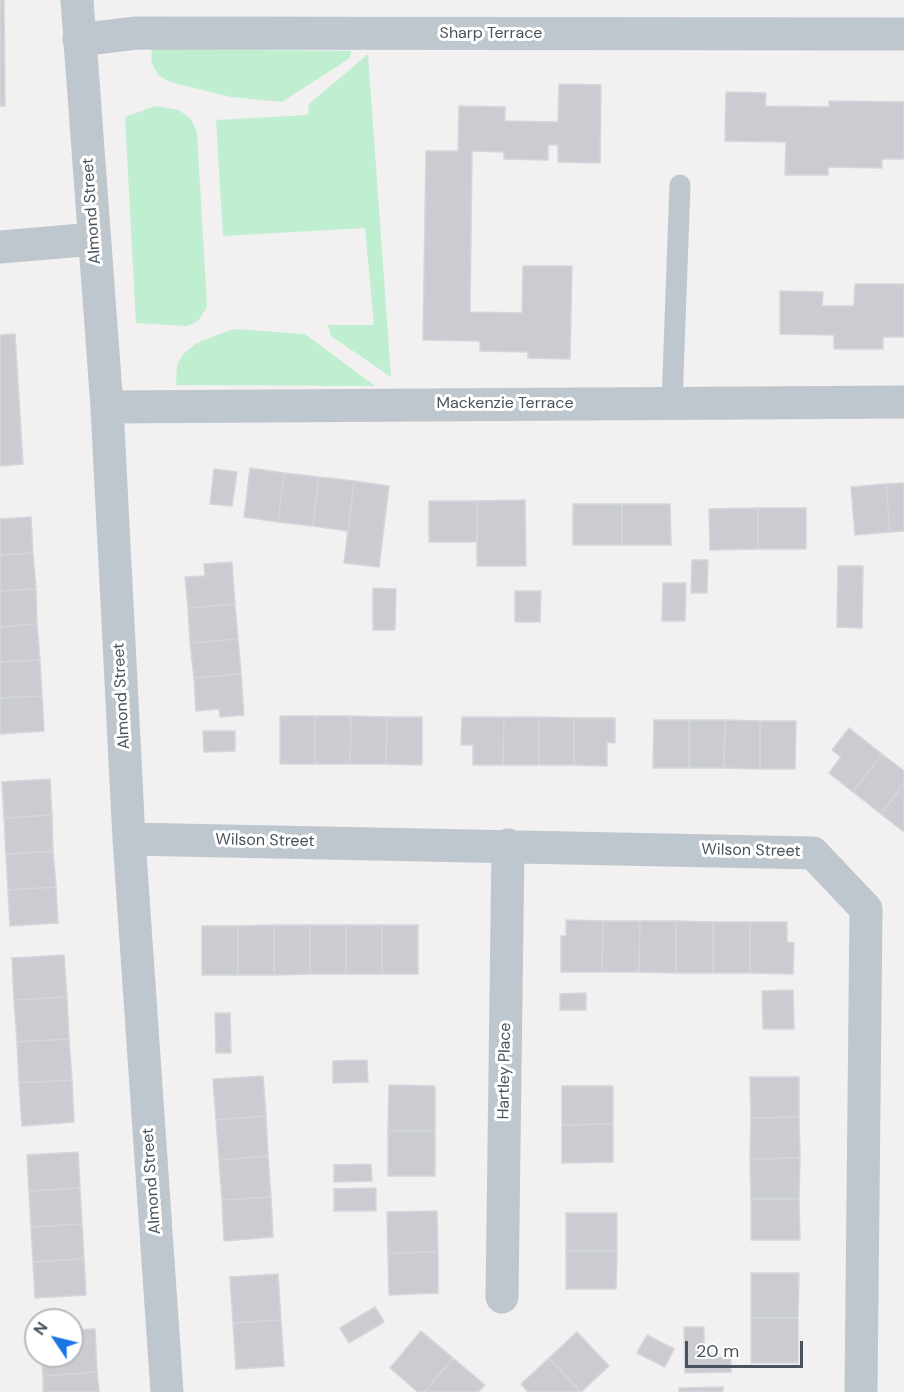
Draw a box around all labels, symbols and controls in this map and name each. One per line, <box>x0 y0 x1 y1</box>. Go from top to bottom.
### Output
street label: Sharp Terrace <box>440 24 542 44</box>
street label: Almond Street <box>79 157 105 265</box>
street label: Mackenzie Terrace <box>437 394 573 414</box>
street label: Almond Street <box>110 642 134 750</box>
street label: Wilson Street <box>215 831 315 851</box>
street label: Wilson Street <box>701 841 801 861</box>
street label: Hartley Place <box>495 1022 515 1120</box>
street label: Almond Street <box>139 1127 165 1235</box>
north arrow <box>24 1308 84 1368</box>
text: N <box>29 1318 52 1339</box>
scale bar <box>688 1329 806 1367</box>
text: 20 m <box>696 1339 739 1363</box>

